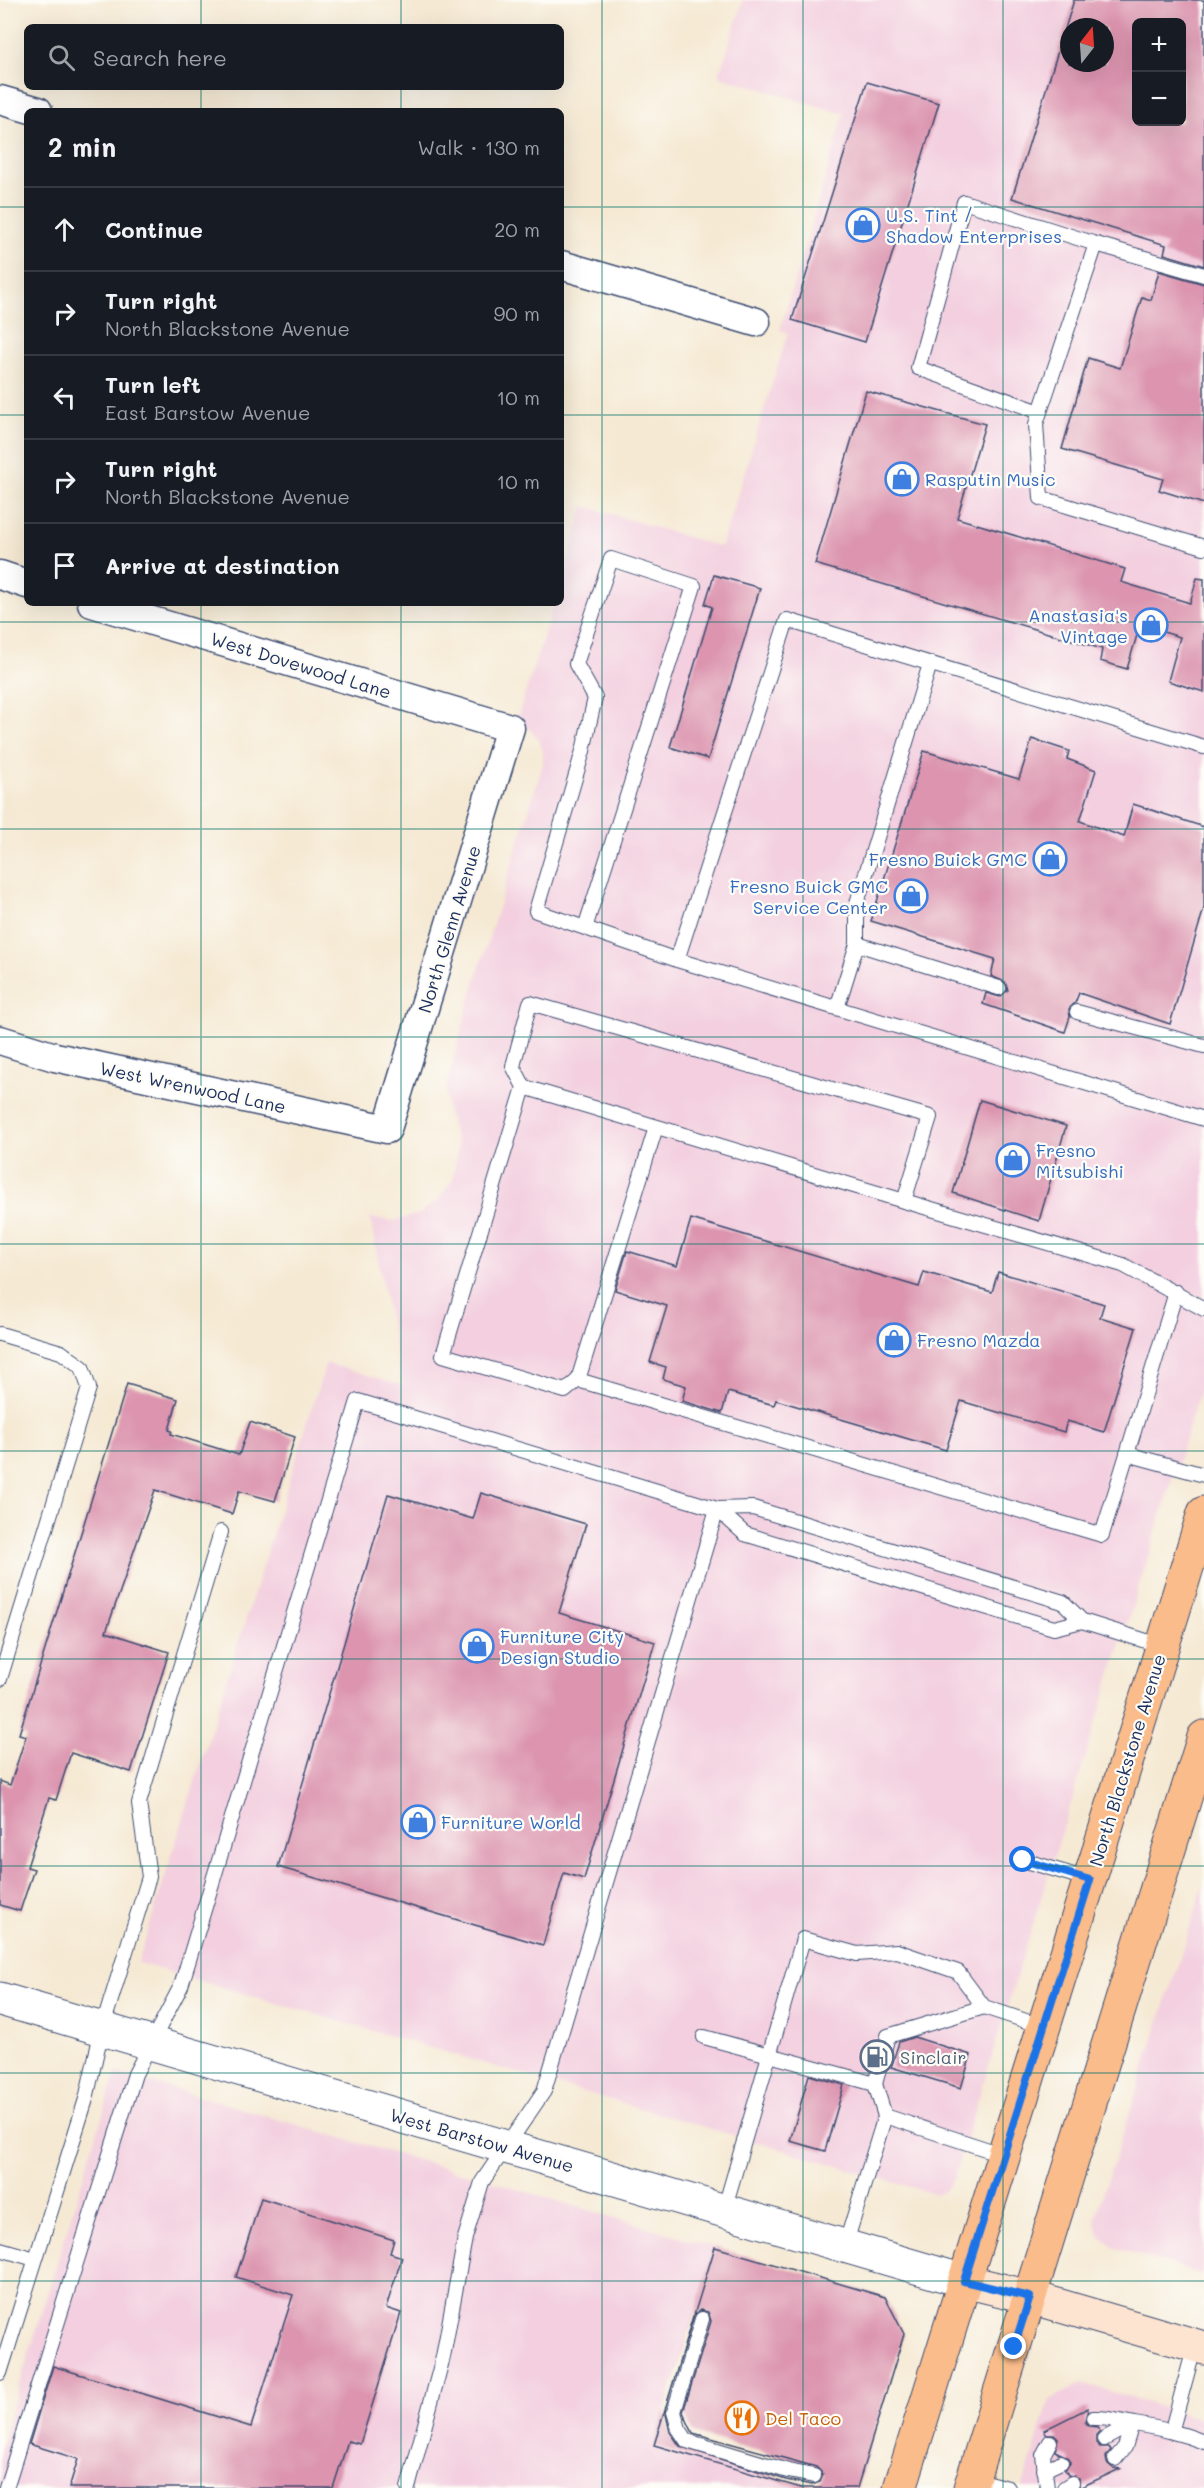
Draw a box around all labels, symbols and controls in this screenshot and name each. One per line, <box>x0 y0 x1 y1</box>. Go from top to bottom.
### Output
north arrow <box>1060 18 1114 72</box>
map controls <box>1132 18 1186 126</box>
button: + <box>1132 18 1186 72</box>
search box <box>24 24 564 90</box>
icon: search <box>45 41 78 74</box>
text: Search here <box>93 43 227 72</box>
button: − <box>1132 72 1186 126</box>
text: 2 min <box>48 130 116 164</box>
text: Walk · 130 m <box>417 134 540 160</box>
place label: U.S. Tint / Shadow Enterprises <box>886 203 1062 248</box>
shop icon: U.S. Tint / Shadow Enterprises <box>845 207 881 243</box>
icon: ahead <box>48 213 81 246</box>
text: Continue <box>105 215 203 244</box>
text: 20 m <box>494 216 540 242</box>
text: Turn right <box>105 286 217 315</box>
icon: right <box>48 297 81 330</box>
text: 90 m <box>494 300 540 326</box>
text: North Blackstone Avenue <box>105 315 350 341</box>
text: Turn left <box>105 370 201 399</box>
icon: left <box>48 381 81 414</box>
text: 10 m <box>496 384 540 410</box>
text: East Barstow Avenue <box>105 399 310 425</box>
text: Turn right <box>105 454 217 483</box>
shop icon: Rasputin Music <box>884 461 920 497</box>
icon: right <box>48 465 81 498</box>
place label: Rasputin Music <box>925 467 1056 491</box>
text: 10 m <box>496 468 540 494</box>
text: North Blackstone Avenue <box>105 483 350 509</box>
icon: arrive <box>48 549 81 582</box>
text: Arrive at destination <box>105 551 340 580</box>
place label: Anastasia's Vintage <box>1028 603 1128 648</box>
shop icon: Anastasia's Vintage <box>1133 607 1169 643</box>
street label: West Dovewood Lane <box>208 626 394 704</box>
shop icon: Fresno Buick GMC <box>1032 841 1068 877</box>
street label: North Glenn Avenue <box>412 842 486 1016</box>
place label: Fresno Buick GMC <box>869 847 1027 871</box>
place label: Fresno Buick GMC Service Center <box>730 874 888 919</box>
shop icon: Fresno Buick GMC Service Center <box>893 878 929 914</box>
street label: West Wrenwood Lane <box>98 1056 288 1118</box>
place label: Fresno Mitsubishi <box>1036 1138 1124 1183</box>
shop icon: Fresno Mitsubishi <box>995 1142 1031 1178</box>
shop icon: Fresno Mazda <box>876 1322 912 1358</box>
place label: Fresno Mazda <box>917 1328 1041 1352</box>
place label: Furniture City Design Studio <box>500 1624 624 1669</box>
shop icon: Furniture City Design Studio <box>459 1628 495 1664</box>
street label: North Blackstone Avenue <box>1083 1651 1171 1869</box>
shop icon: Furniture World <box>400 1804 436 1840</box>
place label: Furniture World <box>441 1810 581 1834</box>
route start <box>1009 1846 1035 1872</box>
fuel station icon: Sinclair <box>859 2039 895 2075</box>
place label: Sinclair <box>900 2045 966 2069</box>
street label: West Barstow Avenue <box>387 2102 577 2178</box>
route end <box>1000 2333 1026 2359</box>
restaurant icon: Del Taco <box>724 2400 760 2436</box>
place label: Del Taco <box>765 2406 842 2430</box>

